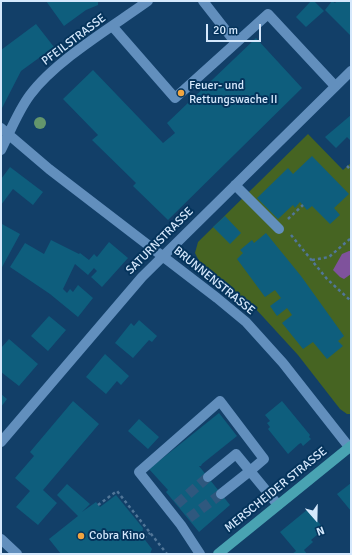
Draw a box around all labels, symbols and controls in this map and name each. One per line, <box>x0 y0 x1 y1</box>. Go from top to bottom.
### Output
street label: PFEILSTRASSE <box>39 11 109 69</box>
scale bar <box>208 16 263 42</box>
text: 20 m <box>213 23 238 38</box>
place label: Feuer- und Rettungswache II <box>189 79 278 107</box>
marker: Feuer- und Rettungswache II <box>176 88 186 98</box>
street label: SATURNSTRASSE <box>123 204 197 278</box>
street label: BRUNNENSTRASSE <box>170 244 258 318</box>
street label: MERSCHEIDER STRASSE <box>222 444 330 536</box>
north arrow <box>296 499 336 539</box>
text: N <box>314 523 326 538</box>
place label: Cobra Kino <box>89 529 145 543</box>
marker: Cobra Kino <box>76 531 86 541</box>

